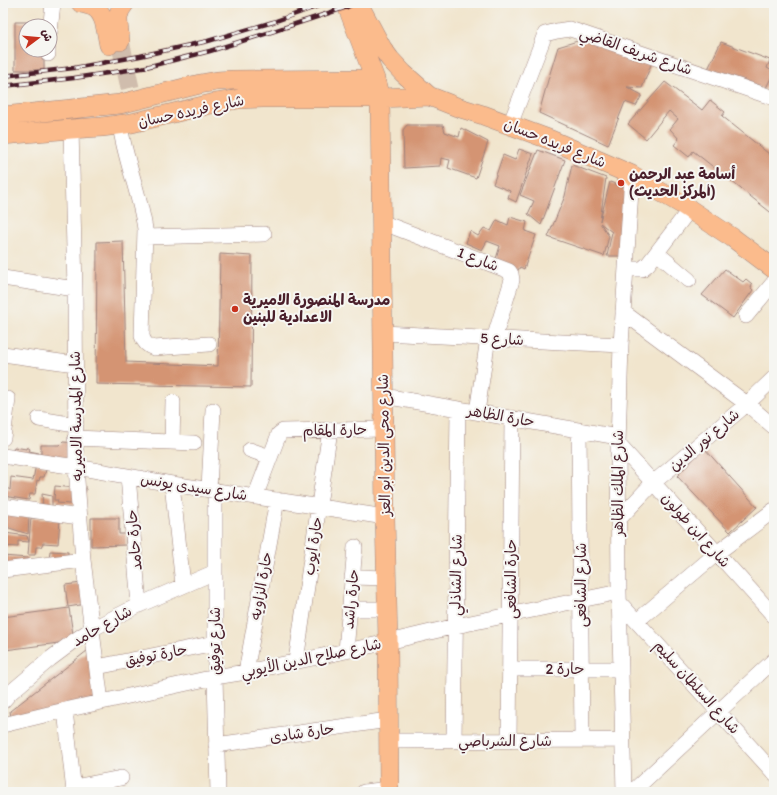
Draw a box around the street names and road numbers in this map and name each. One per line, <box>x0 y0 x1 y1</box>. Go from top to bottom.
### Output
street label: شارع شريف القاضي <box>576 23 695 82</box>
street label: شارع فريده حسان <box>136 91 246 132</box>
street label: شارع فريده حسان <box>501 114 608 173</box>
street label: شارع 1 <box>454 243 501 276</box>
street label: شارع 5 <box>480 329 524 350</box>
street label: شارع المدرسة الاميريه <box>66 351 87 481</box>
street label: شارع محى الدين ابو العز <box>374 374 395 518</box>
street label: حارة الظاهر <box>464 401 536 431</box>
street label: شارع نور الدين <box>665 405 744 476</box>
street label: حارة المقام <box>303 420 367 442</box>
street label: شارع الملك الظاهر <box>609 430 628 538</box>
street label: شارع سيدى يونس <box>139 470 249 505</box>
street label: شارع ابن طولون <box>657 489 734 572</box>
street label: حارة حامد <box>122 509 146 571</box>
street label: حارة ايوب <box>300 516 326 576</box>
street label: شارع الشاذلي <box>446 534 470 616</box>
street label: حارة الشافعى <box>502 539 521 619</box>
street label: شارع الشافعى <box>572 543 591 627</box>
street label: حارة الزاويه <box>246 550 276 622</box>
street label: حارة راشد <box>339 568 363 630</box>
street label: شارع حامد <box>69 602 136 651</box>
street label: شارع توفيق <box>206 607 225 675</box>
street label: شارع صلاح الدين الأيوبي <box>239 633 384 686</box>
street label: شارع السلطان سليم <box>648 637 744 739</box>
street label: حارة توفيق <box>123 640 189 670</box>
street label: حارة 2 <box>546 660 584 678</box>
street label: حارة شادى <box>268 720 336 746</box>
street label: شارع الشرباصي <box>458 732 552 754</box>

